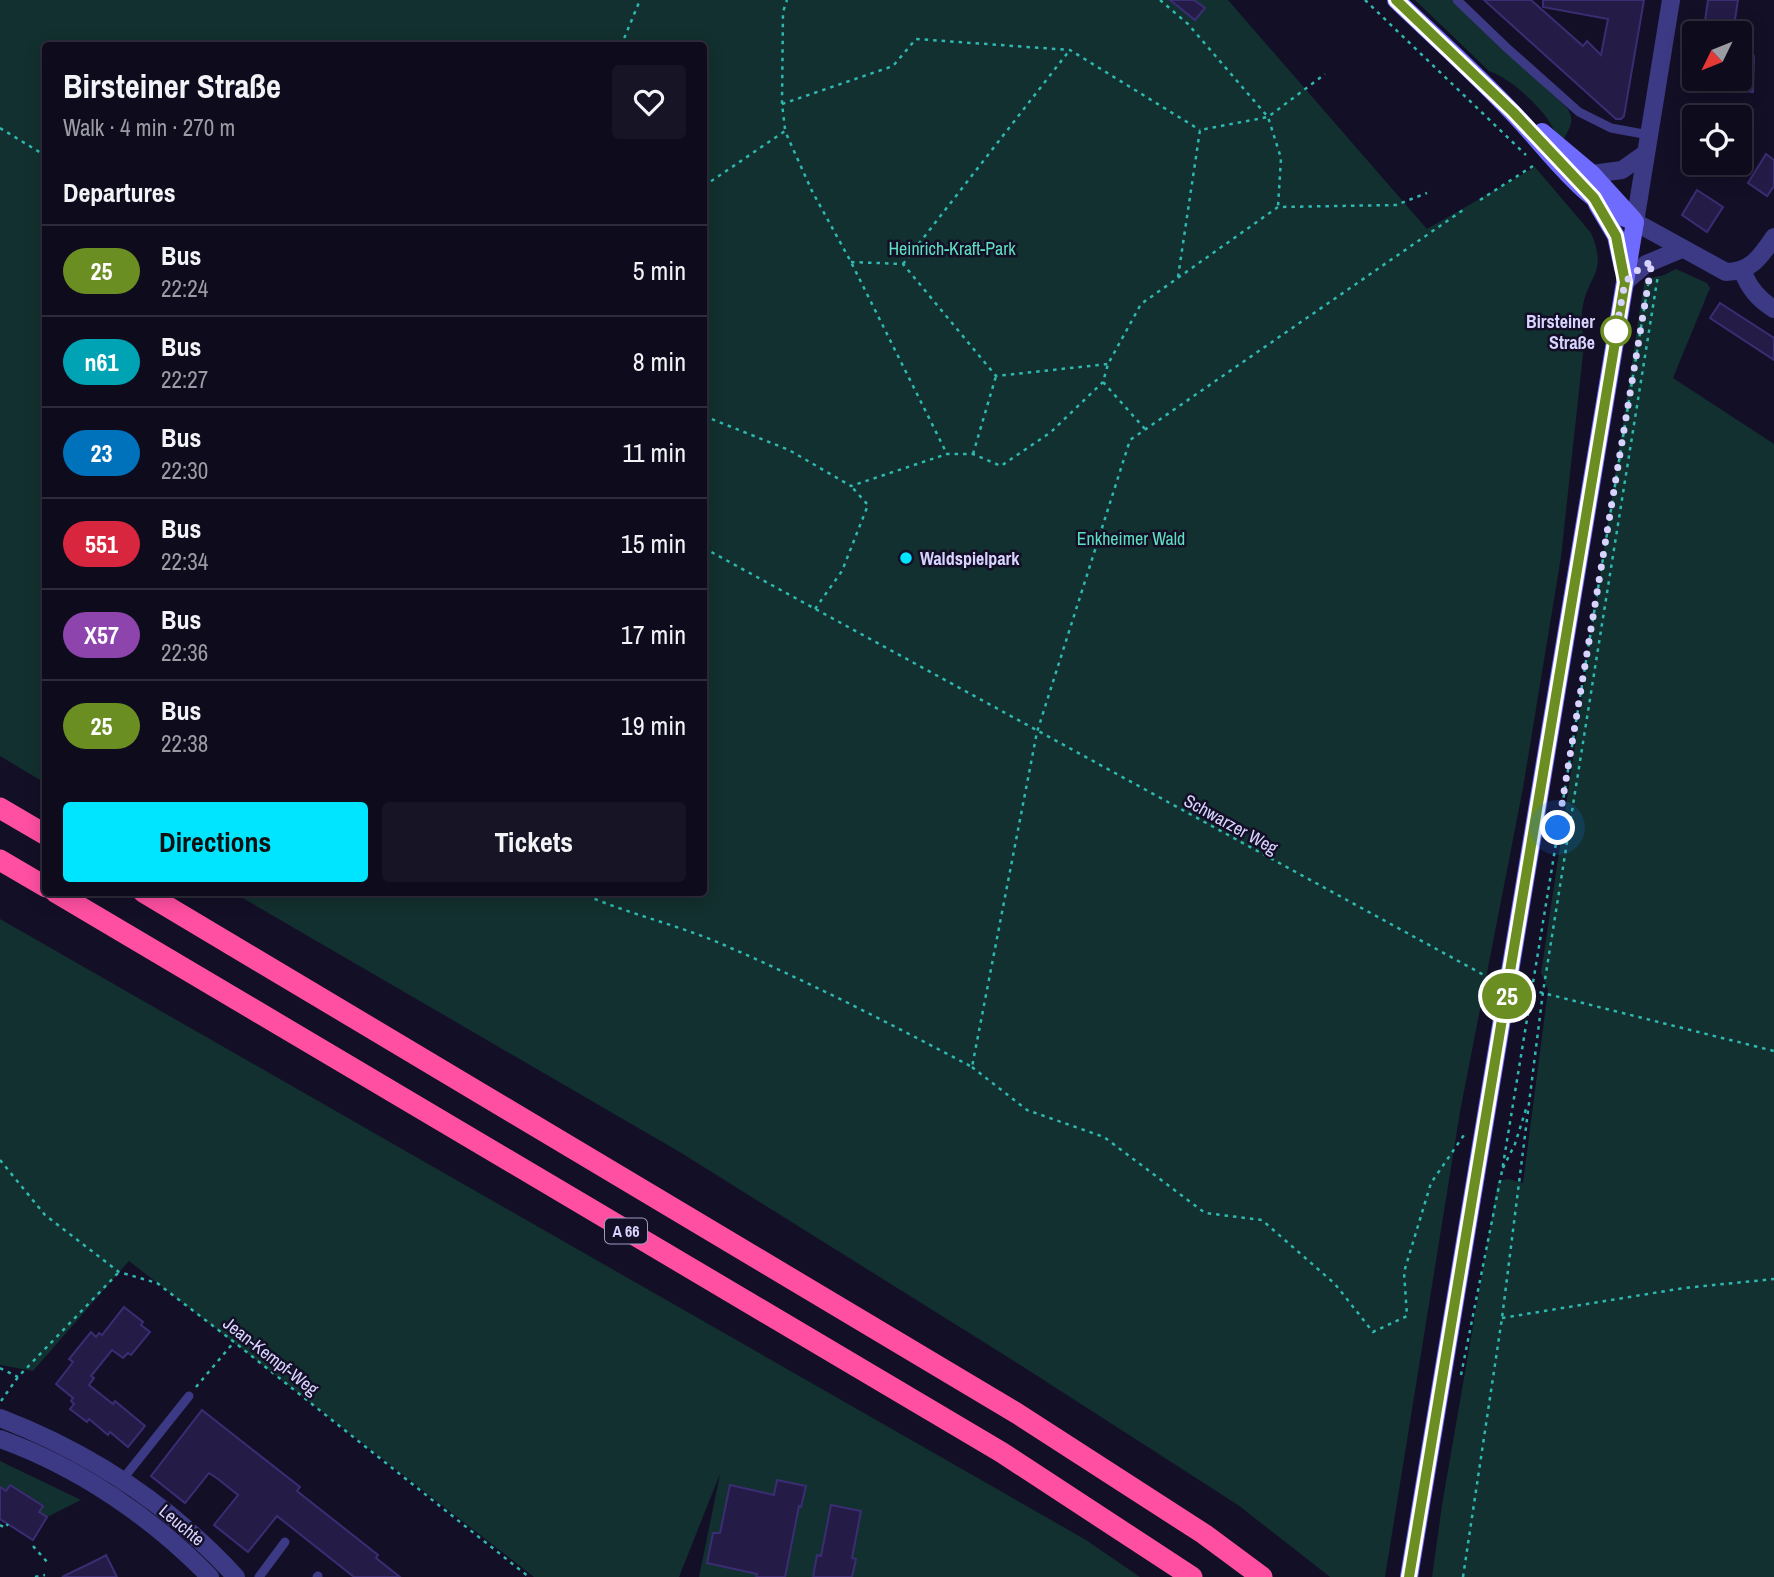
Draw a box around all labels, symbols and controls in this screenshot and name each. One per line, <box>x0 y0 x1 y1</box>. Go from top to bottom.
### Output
north arrow <box>1682 21 1752 91</box>
map controls <box>1682 21 1752 175</box>
text: Birsteiner Straße <box>63 64 281 108</box>
button: heart <box>612 65 686 139</box>
button: locate <box>1682 105 1752 175</box>
text: Walk · 4 min · 270 m <box>63 112 235 143</box>
text: Departures <box>63 175 176 210</box>
park label: Heinrich-Kraft-Park <box>888 236 1016 261</box>
text: Bus <box>161 238 201 273</box>
text: 5 min <box>633 253 686 288</box>
text: 25 <box>91 255 112 287</box>
text: 22:24 <box>161 273 208 304</box>
place label: Birsteiner Straße <box>1526 309 1595 355</box>
marker: Birsteiner Straße <box>1601 316 1631 346</box>
text: Bus <box>161 329 201 364</box>
text: 8 min <box>633 344 686 379</box>
text: n61 <box>85 346 118 378</box>
text: 22:27 <box>161 364 208 395</box>
text: Bus <box>161 420 201 455</box>
text: 11 min <box>622 435 686 470</box>
text: 23 <box>91 437 112 469</box>
text: 22:30 <box>161 455 208 486</box>
text: Bus <box>161 511 201 546</box>
text: 15 min <box>621 526 686 561</box>
park label: Enkheimer Wald <box>1077 526 1185 551</box>
text: 551 <box>85 528 118 560</box>
text: 22:34 <box>161 546 208 577</box>
place label: Waldspielpark <box>920 546 1020 571</box>
marker: Waldspielpark <box>898 550 914 566</box>
text: Bus <box>161 602 201 637</box>
text: 17 min <box>621 617 686 652</box>
text: X57 <box>84 619 119 651</box>
text: 22:36 <box>161 637 208 668</box>
text: Bus <box>161 693 201 728</box>
text: 19 min <box>621 708 686 743</box>
text: 25 <box>91 710 112 742</box>
text: 22:38 <box>161 728 208 759</box>
street label: Schwarzer Weg <box>1179 788 1283 861</box>
button: Directions <box>63 802 368 882</box>
button: Tickets <box>382 802 686 882</box>
your location <box>1540 810 1575 845</box>
line badge: 25 <box>1476 973 1538 1019</box>
text: 25 <box>1496 980 1518 1012</box>
road number: A 66 <box>605 1218 647 1244</box>
street label: Jean-Kempf-Weg <box>218 1311 324 1402</box>
street label: Leuchte <box>154 1499 210 1551</box>

